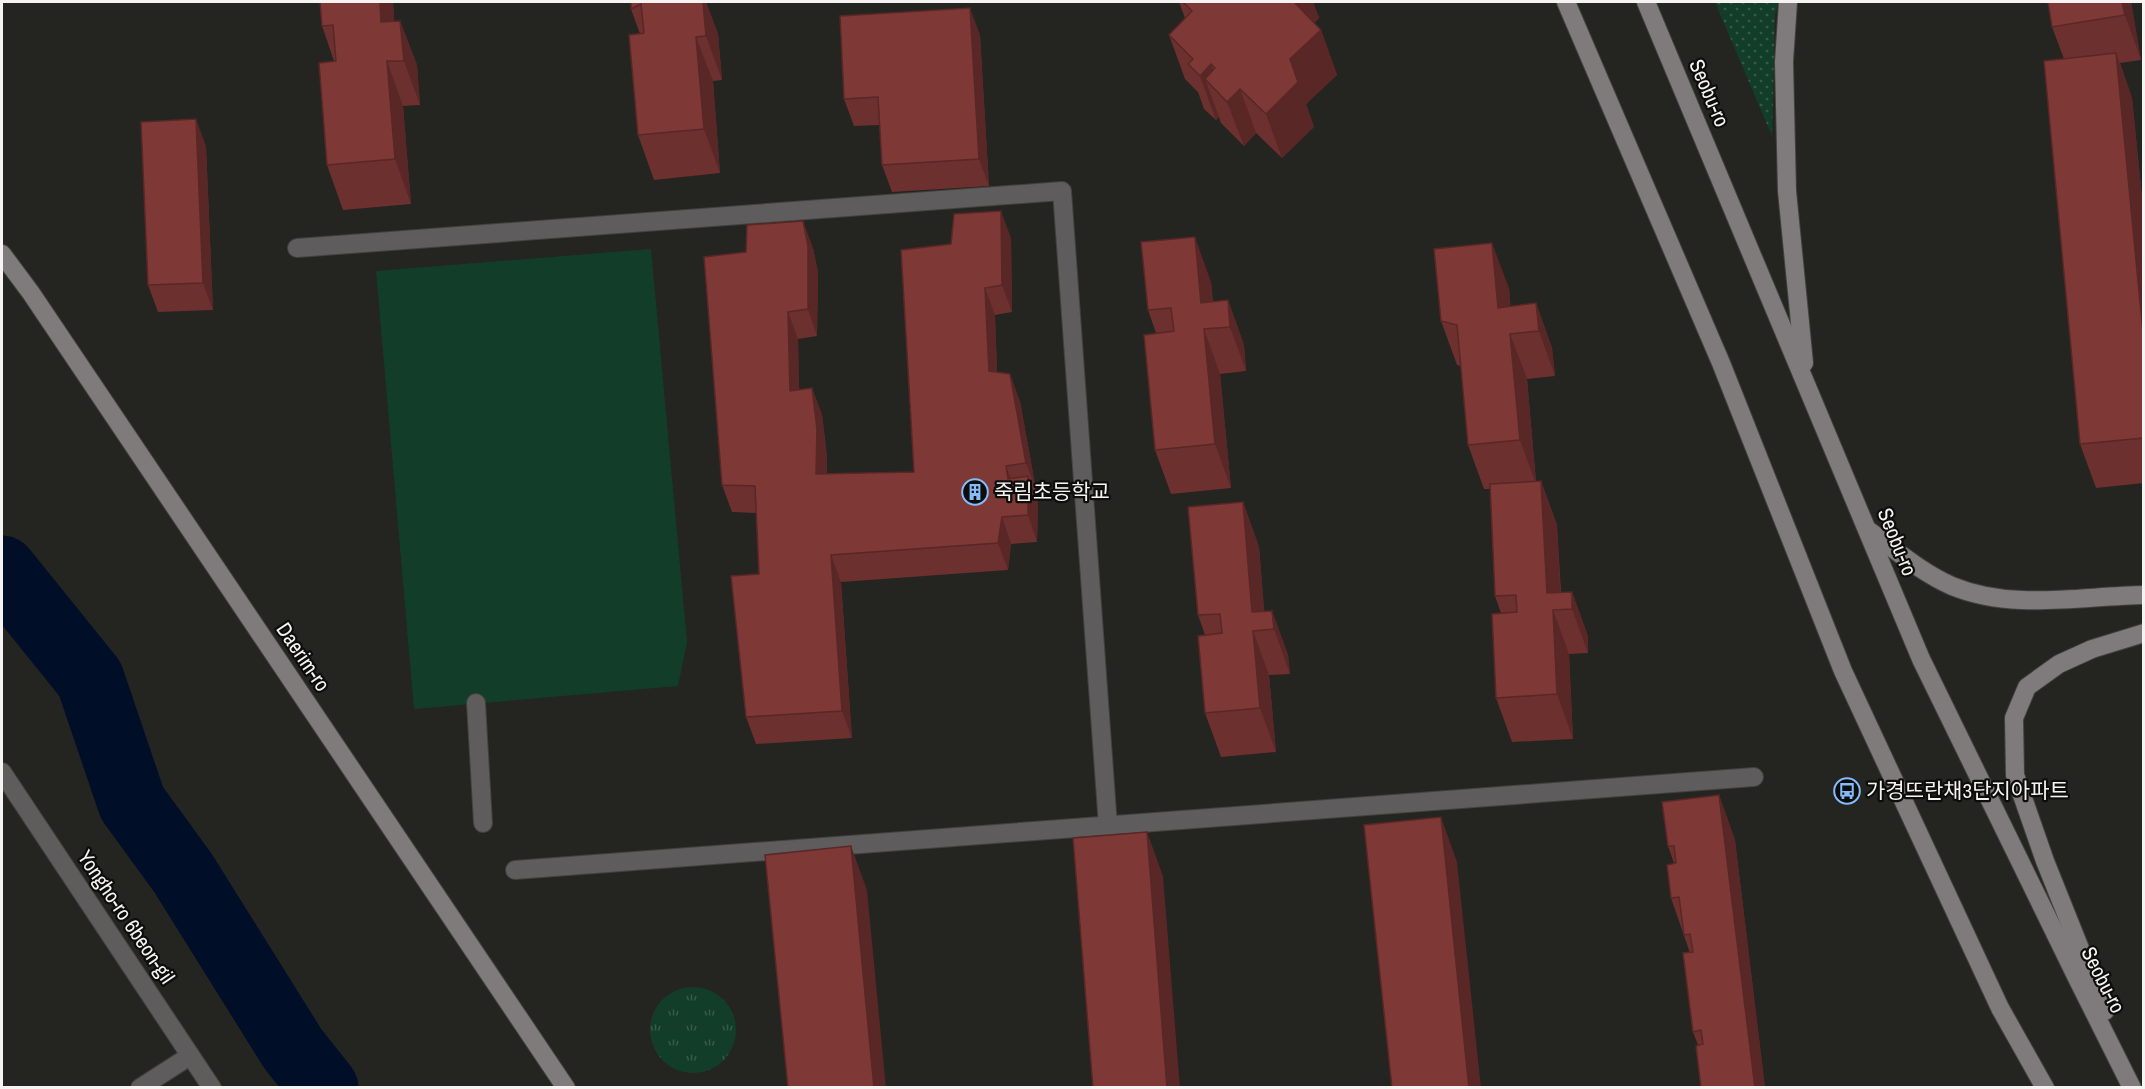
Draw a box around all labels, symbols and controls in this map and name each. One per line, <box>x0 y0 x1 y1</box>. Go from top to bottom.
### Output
street label: Seobu-ro <box>1682 55 1737 131</box>
building icon: 죽림초등학교 <box>960 477 990 507</box>
place label: 죽림초등학교 <box>994 477 1110 506</box>
street label: Seobu-ro <box>1871 504 1924 580</box>
street label: Daerim-ro <box>270 616 337 697</box>
bus stop icon: 가경뜨란채3단지아파트 <box>1832 776 1862 806</box>
place label: 가경뜨란채3단지아파트 <box>1866 776 2069 805</box>
street label: Yongho-ro 6beon-gil <box>71 844 182 989</box>
street label: Seobu-ro <box>2074 942 2132 1018</box>

